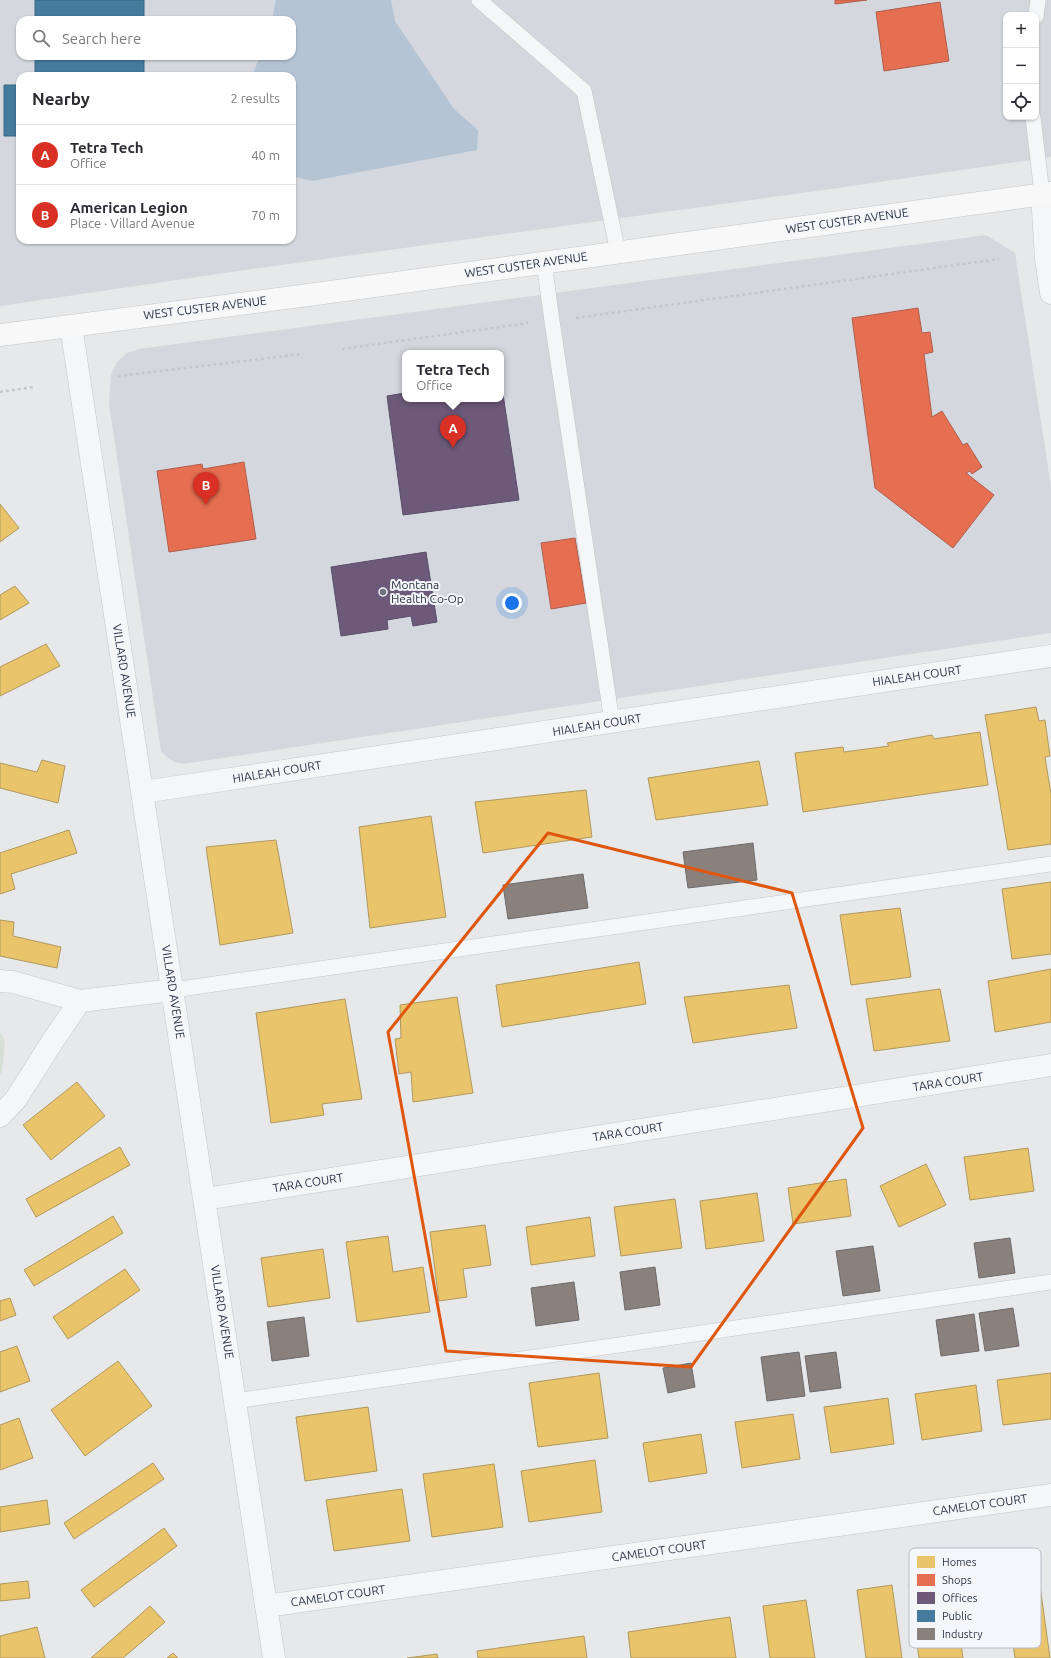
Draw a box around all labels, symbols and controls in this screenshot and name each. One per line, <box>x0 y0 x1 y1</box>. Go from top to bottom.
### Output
map controls <box>1003 12 1039 120</box>
button: + <box>1003 12 1039 48</box>
search box <box>16 16 296 60</box>
icon: search <box>30 27 52 49</box>
text: Search here <box>62 30 141 47</box>
button: − <box>1003 48 1039 84</box>
button: locate <box>1003 84 1039 120</box>
text: Nearby <box>32 89 90 108</box>
text: 2 results <box>230 91 280 105</box>
text: Tetra Tech <box>70 139 144 156</box>
text: A <box>40 148 50 162</box>
text: 40 m <box>251 148 280 162</box>
text: Office <box>70 156 106 170</box>
text: American Legion <box>70 199 188 216</box>
street label: WEST CUSTER AVENUE <box>785 205 909 236</box>
text: B <box>41 208 49 222</box>
text: 70 m <box>251 208 280 222</box>
text: Place · Villard Avenue <box>70 216 195 230</box>
street label: WEST CUSTER AVENUE <box>464 249 588 280</box>
street label: WEST CUSTER AVENUE <box>143 293 268 322</box>
popup <box>402 350 504 402</box>
text: Tetra Tech <box>416 361 490 378</box>
text: Office <box>416 378 453 392</box>
pin: A <box>440 415 466 448</box>
pin: B <box>193 472 219 505</box>
place label: Montana Health Co-Op <box>391 578 464 605</box>
marker: Montana Health Co-Op <box>378 587 388 597</box>
your location <box>502 593 522 613</box>
street label: VILLARD AVENUE <box>111 623 138 719</box>
street label: HIALEAH COURT <box>871 663 963 688</box>
street label: HIALEAH COURT <box>551 711 643 738</box>
street label: HIALEAH COURT <box>231 758 323 785</box>
street label: VILLARD AVENUE <box>160 944 187 1040</box>
street label: TARA COURT <box>912 1069 984 1093</box>
street label: TARA COURT <box>592 1119 664 1143</box>
street label: TARA COURT <box>272 1170 344 1194</box>
street label: VILLARD AVENUE <box>209 1264 236 1360</box>
street label: CAMELOT COURT <box>932 1491 1029 1518</box>
street label: CAMELOT COURT <box>611 1537 708 1564</box>
legend <box>909 1548 1041 1648</box>
text: Homes <box>942 1556 977 1568</box>
text: Shops <box>942 1574 972 1586</box>
street label: CAMELOT COURT <box>290 1582 387 1609</box>
text: Offices <box>942 1592 978 1604</box>
text: Public <box>942 1610 972 1622</box>
text: Industry <box>942 1628 983 1640</box>

